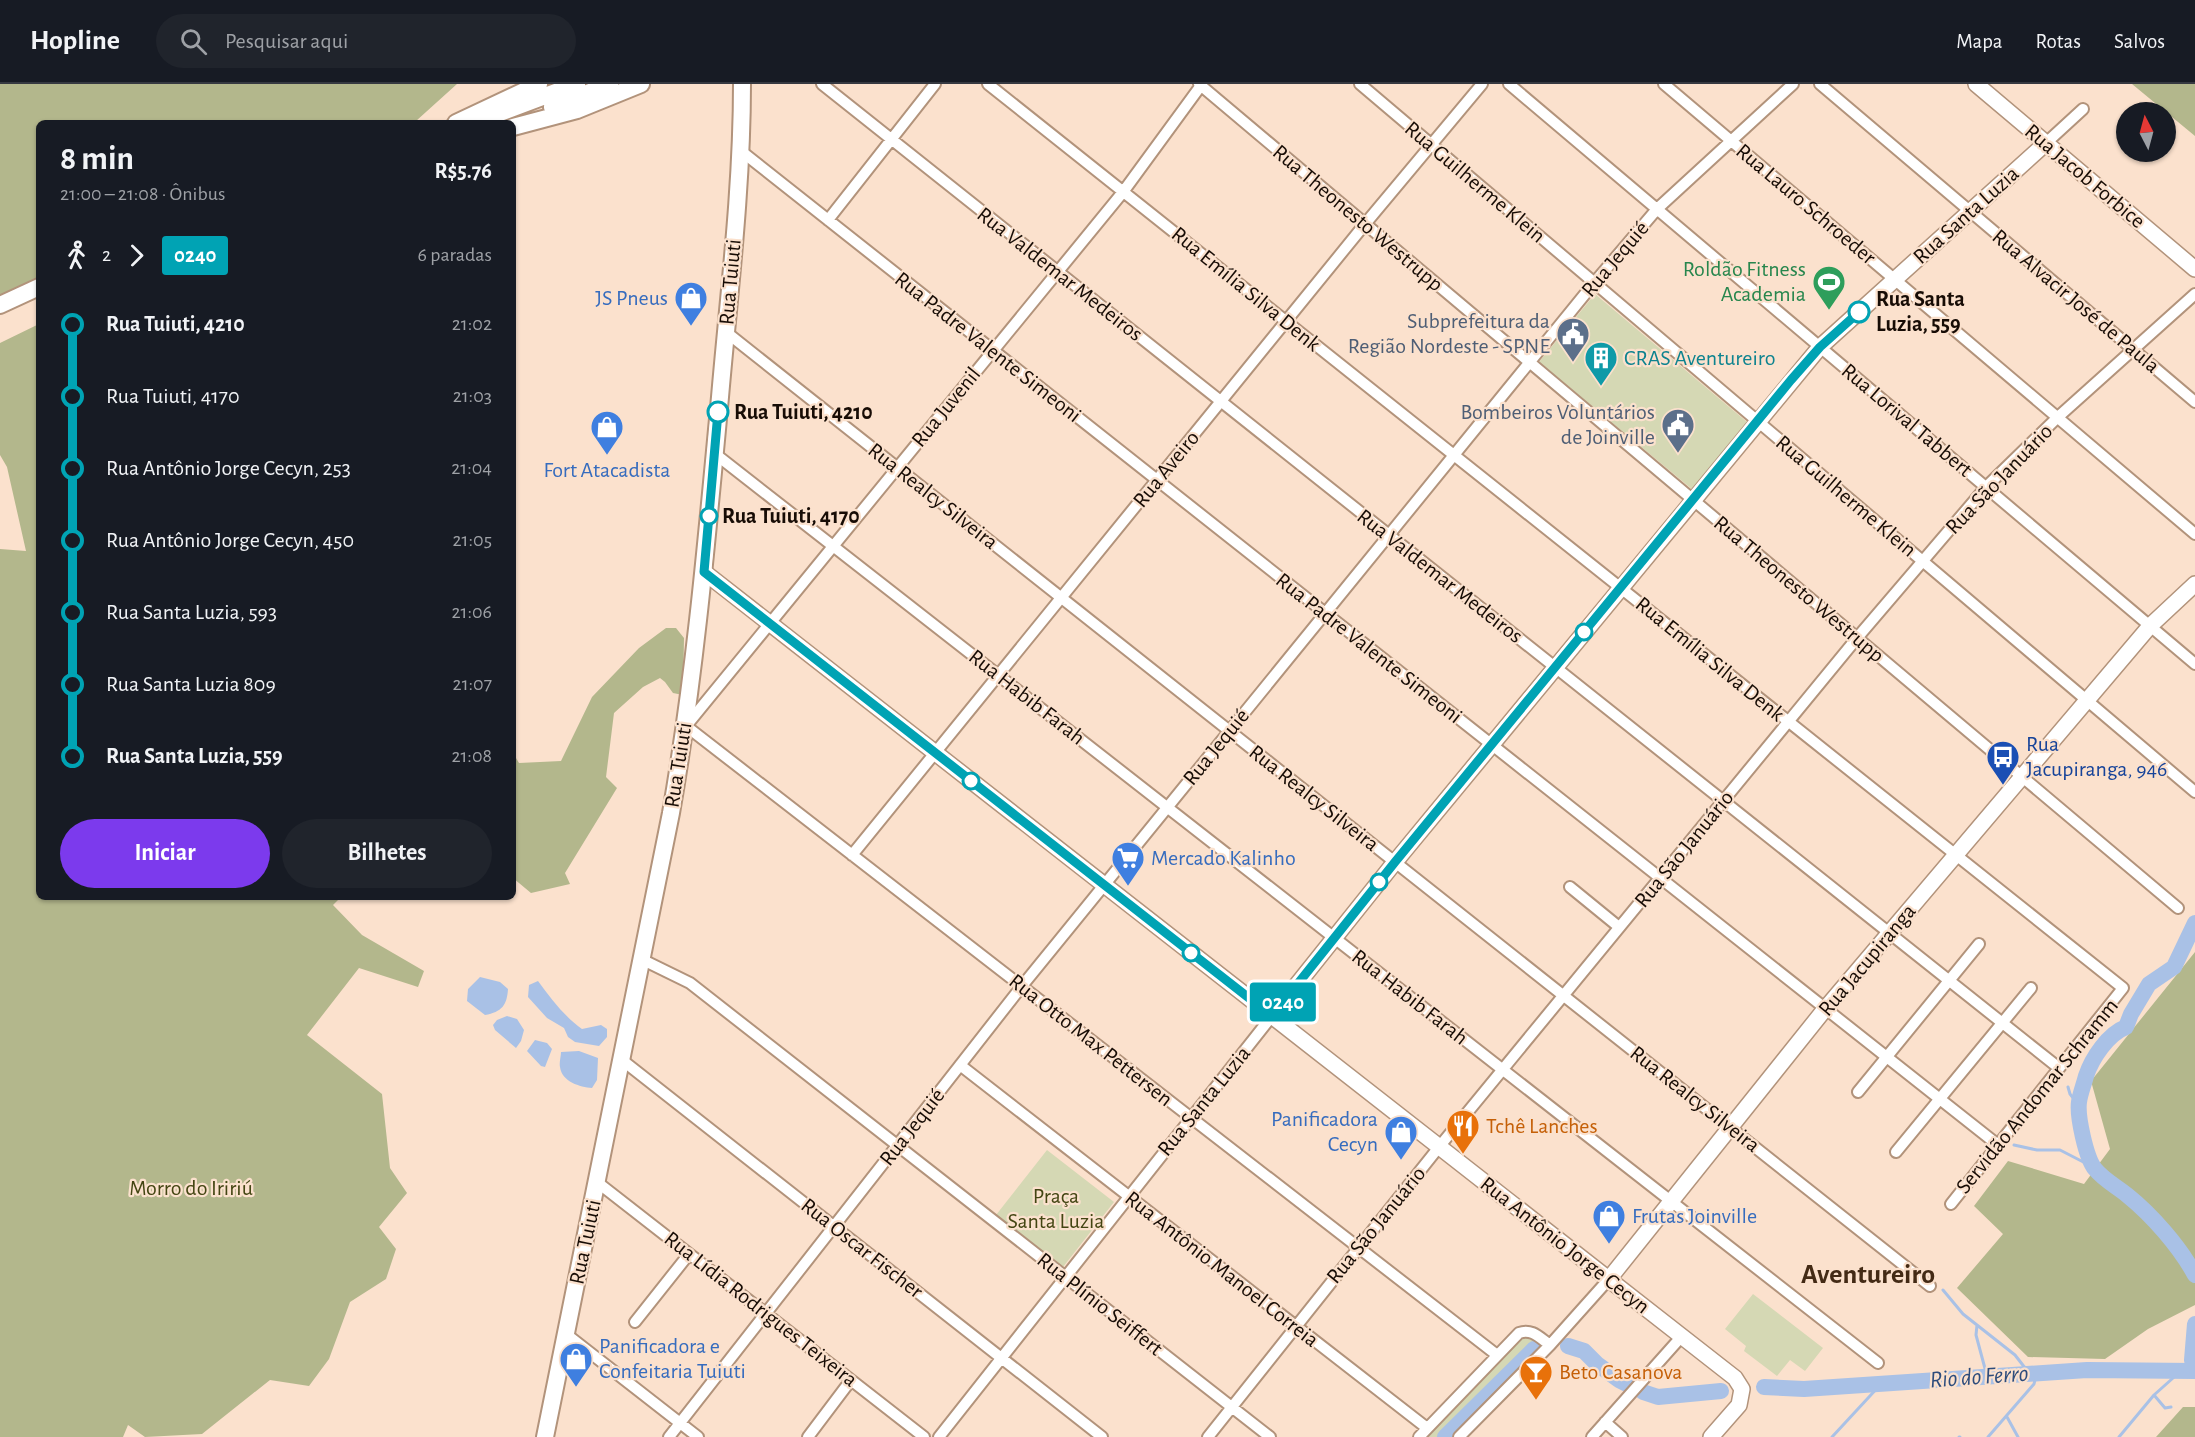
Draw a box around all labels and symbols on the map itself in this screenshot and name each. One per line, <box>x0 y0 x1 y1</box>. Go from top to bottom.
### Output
north arrow <box>2116 102 2176 162</box>
street label: Rua Guilherme Klein <box>1401 117 1549 247</box>
street label: Rua Jacob Forbice <box>2021 120 2149 232</box>
street label: Rua Lauro Schroeder <box>1732 139 1880 269</box>
street label: Rua Theonesto Westrupp <box>1269 140 1447 296</box>
street label: Rua Santa Luzia <box>1909 162 2023 268</box>
street label: Rua Valdemar Medeiros <box>973 203 1147 345</box>
street label: Rua Jequié <box>1577 217 1653 301</box>
street label: Rua Emília Silva Denk <box>1167 222 1325 356</box>
street label: Rua Alvacir José de Paula <box>1988 225 2164 377</box>
street label: Rua Tuiuti <box>715 238 745 326</box>
place label: Roldão Fitness Academia <box>1683 258 1806 305</box>
sports icon: Roldão Fitness Academia <box>1811 264 1847 311</box>
street label: Rua Padre Valente Simeoni <box>891 268 1085 426</box>
shop icon: JS Pneus <box>673 280 709 327</box>
place label: JS Pneus <box>595 287 668 309</box>
place label: Rua Santa Luzia, 559 <box>1876 288 1965 335</box>
marker: Rua Santa Luzia, 559 <box>1848 301 1870 323</box>
place label: Subprefeitura da Região Nordeste - SPNE <box>1348 310 1550 357</box>
public building icon: Subprefeitura da Região Nordeste - SPNE <box>1555 316 1591 363</box>
building icon: CRAS Aventureiro <box>1583 340 1619 387</box>
place label: CRAS Aventureiro <box>1624 347 1776 369</box>
street label: Rua Lorival Tabbert <box>1837 359 1977 481</box>
street label: Rua Juvenil <box>907 363 985 451</box>
marker: Rua Tuiuti, 4210 <box>707 401 729 423</box>
place label: Rua Tuiuti, 4210 <box>734 401 873 423</box>
place label: Bombeiros Voluntários de Joinville <box>1460 401 1655 448</box>
public building icon: Bombeiros Voluntários de Joinville <box>1660 407 1696 454</box>
shop icon: Fort Atacadista <box>589 409 625 456</box>
street label: Rua São Januário <box>1941 420 2057 538</box>
street label: Rua Aveiro <box>1129 427 1203 511</box>
street label: Rua Guilherme Klein <box>1772 431 1920 561</box>
street label: Rua Realcy Silveira <box>864 439 1002 553</box>
place label: Fort Atacadista <box>544 459 670 481</box>
place label: Rua Tuiuti, 4170 <box>722 505 860 527</box>
street label: Rua Valdemar Medeiros <box>1353 505 1527 647</box>
marker: Rua Tuiuti, 4170 <box>700 507 718 525</box>
street label: Rua Theonesto Westrupp <box>1710 511 1888 667</box>
street label: Rua Padre Valente Simeoni <box>1272 569 1466 727</box>
street label: Rua Emília Silva Denk <box>1631 592 1789 726</box>
unlabelled marker <box>1575 623 1593 641</box>
street label: Rua Habib Farah <box>965 645 1089 749</box>
street label: Rua Jequié <box>1179 705 1253 789</box>
street label: Rua Tuiuti <box>660 721 696 809</box>
place label: Rua Jacupiranga, 946 <box>2026 733 2167 780</box>
bus stop icon: Rua Jacupiranga, 946 <box>1985 739 2021 786</box>
street label: Rua Realcy Silveira <box>1245 741 1383 855</box>
unlabelled marker <box>962 772 980 790</box>
street label: Rua São Januário <box>1630 786 1738 912</box>
supermarket icon: Mercado Kalinho <box>1110 840 1146 887</box>
place label: Mercado Kalinho <box>1151 847 1296 869</box>
unlabelled marker <box>1370 873 1388 891</box>
street label: Rua Jacupiranga <box>1814 900 1920 1020</box>
unlabelled marker <box>1182 944 1200 962</box>
street label: Rua Habib Farah <box>1348 945 1472 1049</box>
street label: Rua Otto Max Pettersen <box>1005 970 1177 1110</box>
line badge: 0240 <box>1241 982 1325 1022</box>
street label: Servidão Andomar Schramm <box>1952 994 2122 1198</box>
street label: Rua Santa Luzia <box>1153 1042 1255 1160</box>
street label: Rua Realcy Silveira <box>1626 1042 1764 1156</box>
street label: Rua Jequié <box>875 1084 949 1170</box>
place label: Panificadora Cecyn <box>1271 1108 1378 1155</box>
restaurant icon: Tchê Lanches <box>1445 1108 1481 1155</box>
shop icon: Panificadora Cecyn <box>1383 1114 1419 1161</box>
place label: Tchê Lanches <box>1486 1115 1598 1137</box>
street label: Rua São Januário <box>1322 1162 1430 1288</box>
street label: Rua Antônio Jorge Cecyn <box>1476 1172 1654 1318</box>
park label: Morro do Iririú <box>129 1177 253 1199</box>
park label: Praça Santa Luzia <box>1008 1185 1104 1232</box>
street label: Rua Antônio Manoel Correia <box>1121 1187 1323 1351</box>
street label: Rua Oscar Fischer <box>797 1194 927 1302</box>
street label: Rua Tuiuti <box>565 1198 605 1286</box>
shop icon: Frutas Joinville <box>1591 1198 1627 1245</box>
place label: Frutas Joinville <box>1632 1205 1757 1227</box>
street label: Rua Lídia Rodrigues Teixeira <box>660 1227 862 1391</box>
street label: Rua Plínio Seiffert <box>1033 1248 1167 1360</box>
district label: Aventureiro <box>1801 1261 1935 1289</box>
place label: Panificadora e Confeitaria Tuiuti <box>599 1335 746 1382</box>
shop icon: Panificadora e Confeitaria Tuiuti <box>558 1341 594 1388</box>
bar icon: Beto Casanova <box>1518 1354 1554 1401</box>
place label: Beto Casanova <box>1559 1361 1683 1383</box>
water label: Rio do Ferro <box>1929 1362 2029 1392</box>

